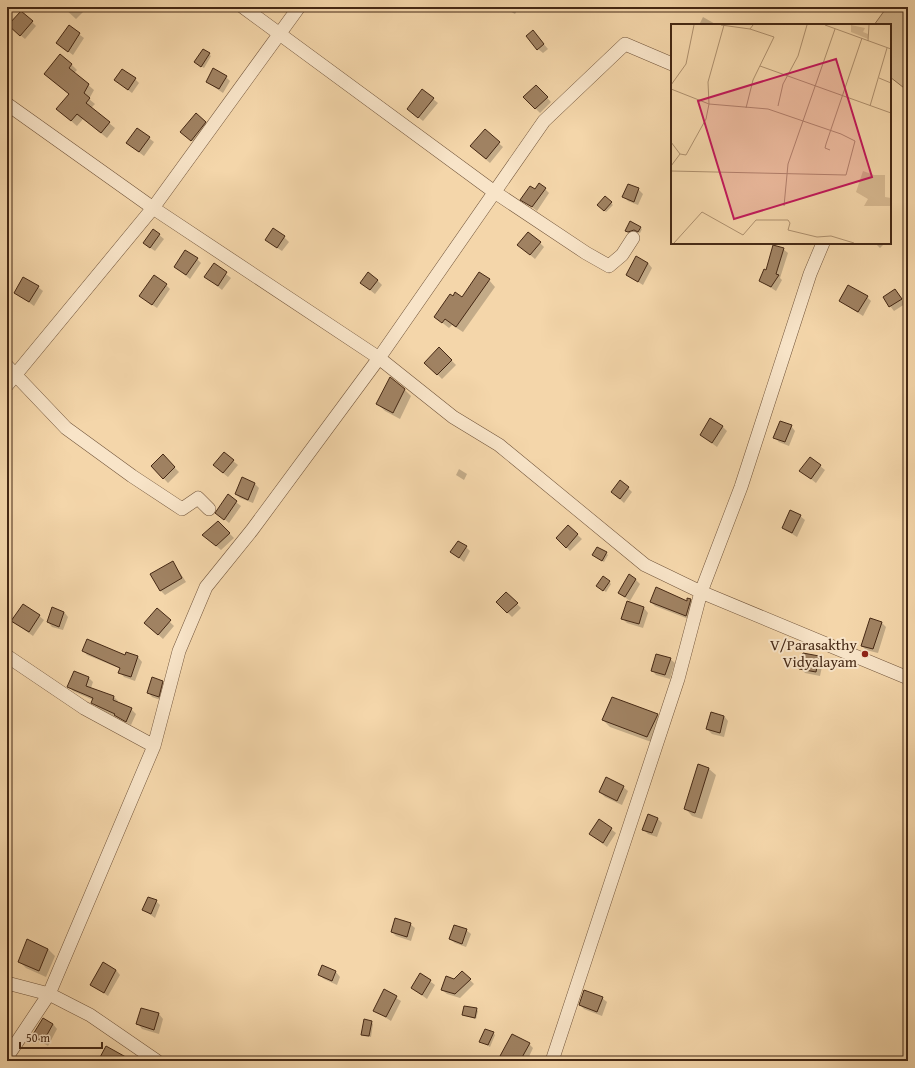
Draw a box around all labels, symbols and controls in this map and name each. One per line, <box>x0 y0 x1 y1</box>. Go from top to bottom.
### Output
inset map <box>671 24 891 244</box>
place label: V/Parasakthy Vidyalayam <box>770 634 858 672</box>
marker: V/Parasakthy Vidyalayam <box>860 649 870 659</box>
scale bar <box>20 1024 102 1050</box>
text: 50 m <box>26 1029 50 1046</box>

